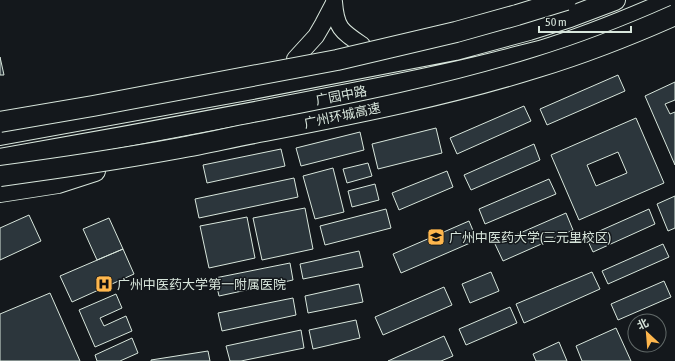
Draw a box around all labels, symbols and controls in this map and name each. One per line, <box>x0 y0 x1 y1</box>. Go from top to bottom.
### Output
scale bar <box>539 8 631 34</box>
text: 50 m <box>545 15 567 29</box>
street label: 广园中路 <box>314 83 368 108</box>
street label: 广州环城高速 <box>302 100 382 131</box>
school or university icon: 广州中医药大学(三元里校区) <box>426 227 446 247</box>
place label: 广州中医药大学(三元里校区) <box>449 230 611 245</box>
hospital icon: 广州中医药大学第一附属医院 <box>94 274 114 294</box>
place label: 广州中医药大学第一附属医院 <box>117 277 286 292</box>
north arrow <box>627 313 667 353</box>
text: 北 <box>635 316 650 332</box>

